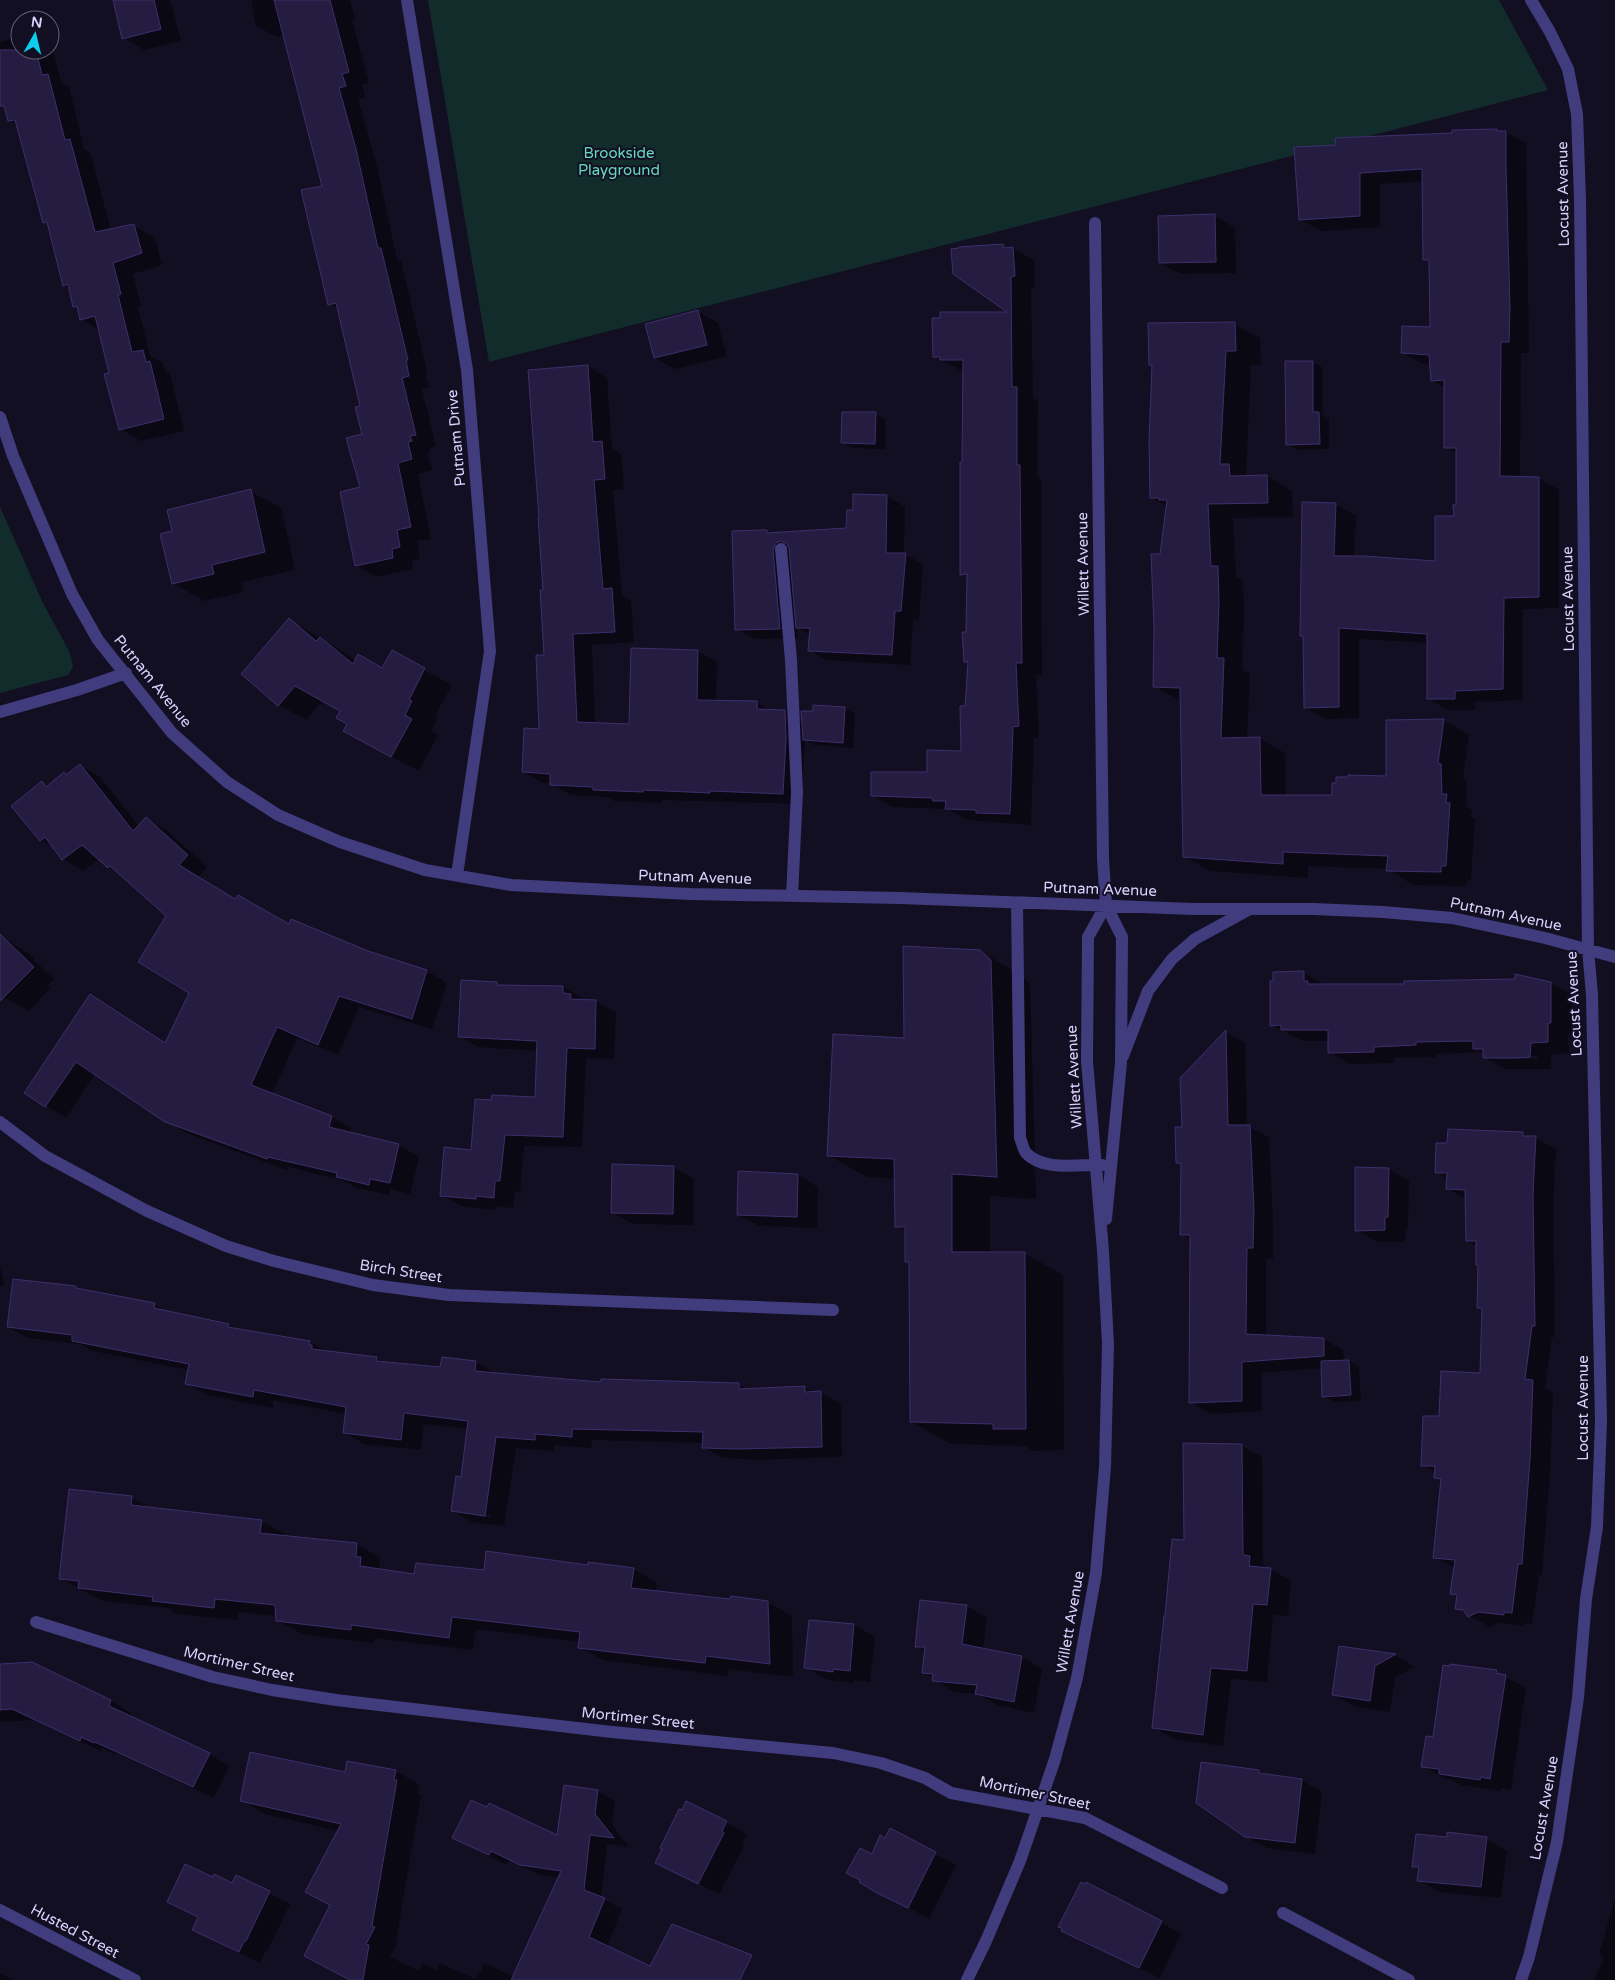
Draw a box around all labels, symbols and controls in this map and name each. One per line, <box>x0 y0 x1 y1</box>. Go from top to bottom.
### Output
north arrow <box>10 10 60 60</box>
text: N <box>30 13 43 32</box>
street label: Locust Avenue <box>1553 141 1573 247</box>
park label: Brookside Playground <box>578 144 660 179</box>
street label: Putnam Drive <box>443 389 469 487</box>
street label: Willett Avenue <box>1073 512 1093 616</box>
street label: Locust Avenue <box>1558 546 1578 652</box>
street label: Putnam Avenue <box>110 631 196 731</box>
street label: Putnam Avenue <box>638 866 752 888</box>
street label: Putnam Avenue <box>1043 878 1157 900</box>
street label: Putnam Avenue <box>1448 893 1564 935</box>
street label: Locust Avenue <box>1562 951 1586 1057</box>
street label: Willett Avenue <box>1062 1025 1086 1129</box>
street label: Birch Street <box>358 1256 444 1286</box>
street label: Locust Avenue <box>1574 1355 1592 1461</box>
street label: Willett Avenue <box>1052 1569 1088 1675</box>
street label: Mortimer Street <box>182 1642 297 1686</box>
street label: Mortimer Street <box>581 1703 696 1733</box>
street label: Locust Avenue <box>1526 1755 1562 1861</box>
street label: Mortimer Street <box>978 1772 1093 1814</box>
street label: Husted Street <box>28 1900 123 1962</box>

